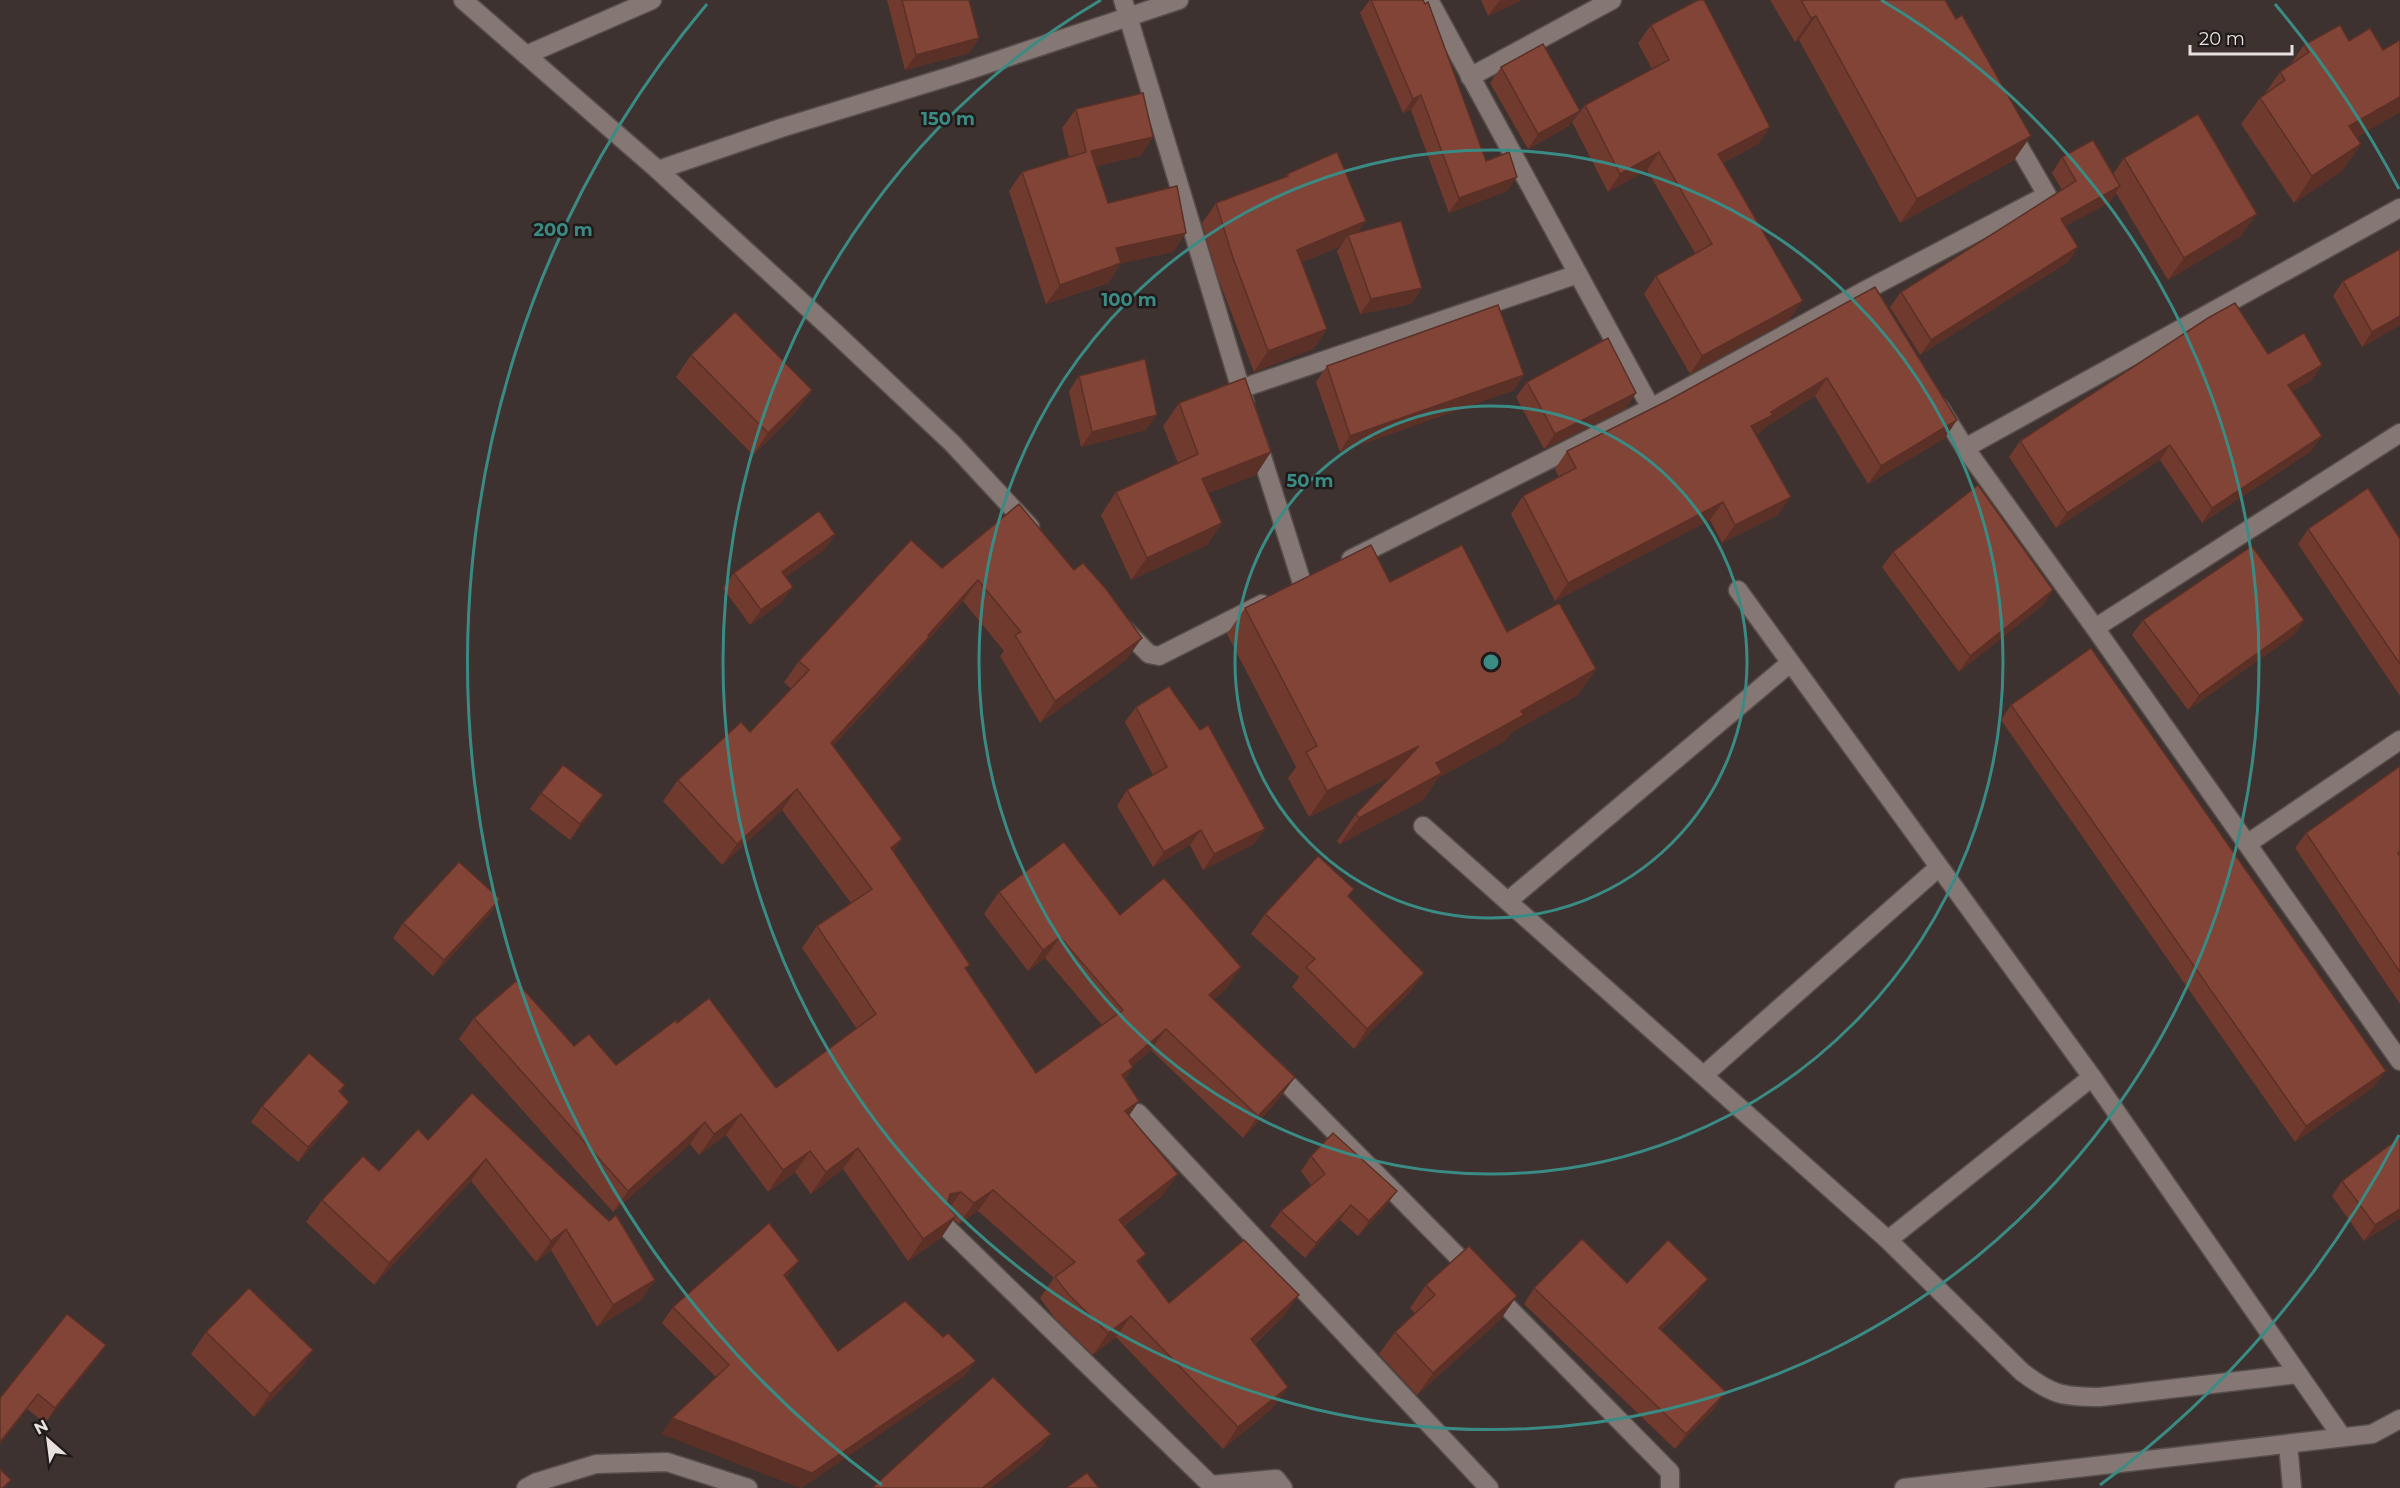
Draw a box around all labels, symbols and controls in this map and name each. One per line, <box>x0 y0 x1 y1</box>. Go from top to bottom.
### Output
scale bar <box>2190 18 2292 56</box>
text: 20 m <box>2199 28 2245 50</box>
text: 150 m <box>921 108 975 130</box>
text: 200 m <box>533 219 593 241</box>
text: 100 m <box>1101 289 1157 311</box>
text: 50 m <box>1287 470 1333 492</box>
centre of rings <box>1481 652 1501 672</box>
north arrow <box>18 1410 78 1470</box>
text: N <box>31 1416 51 1439</box>

